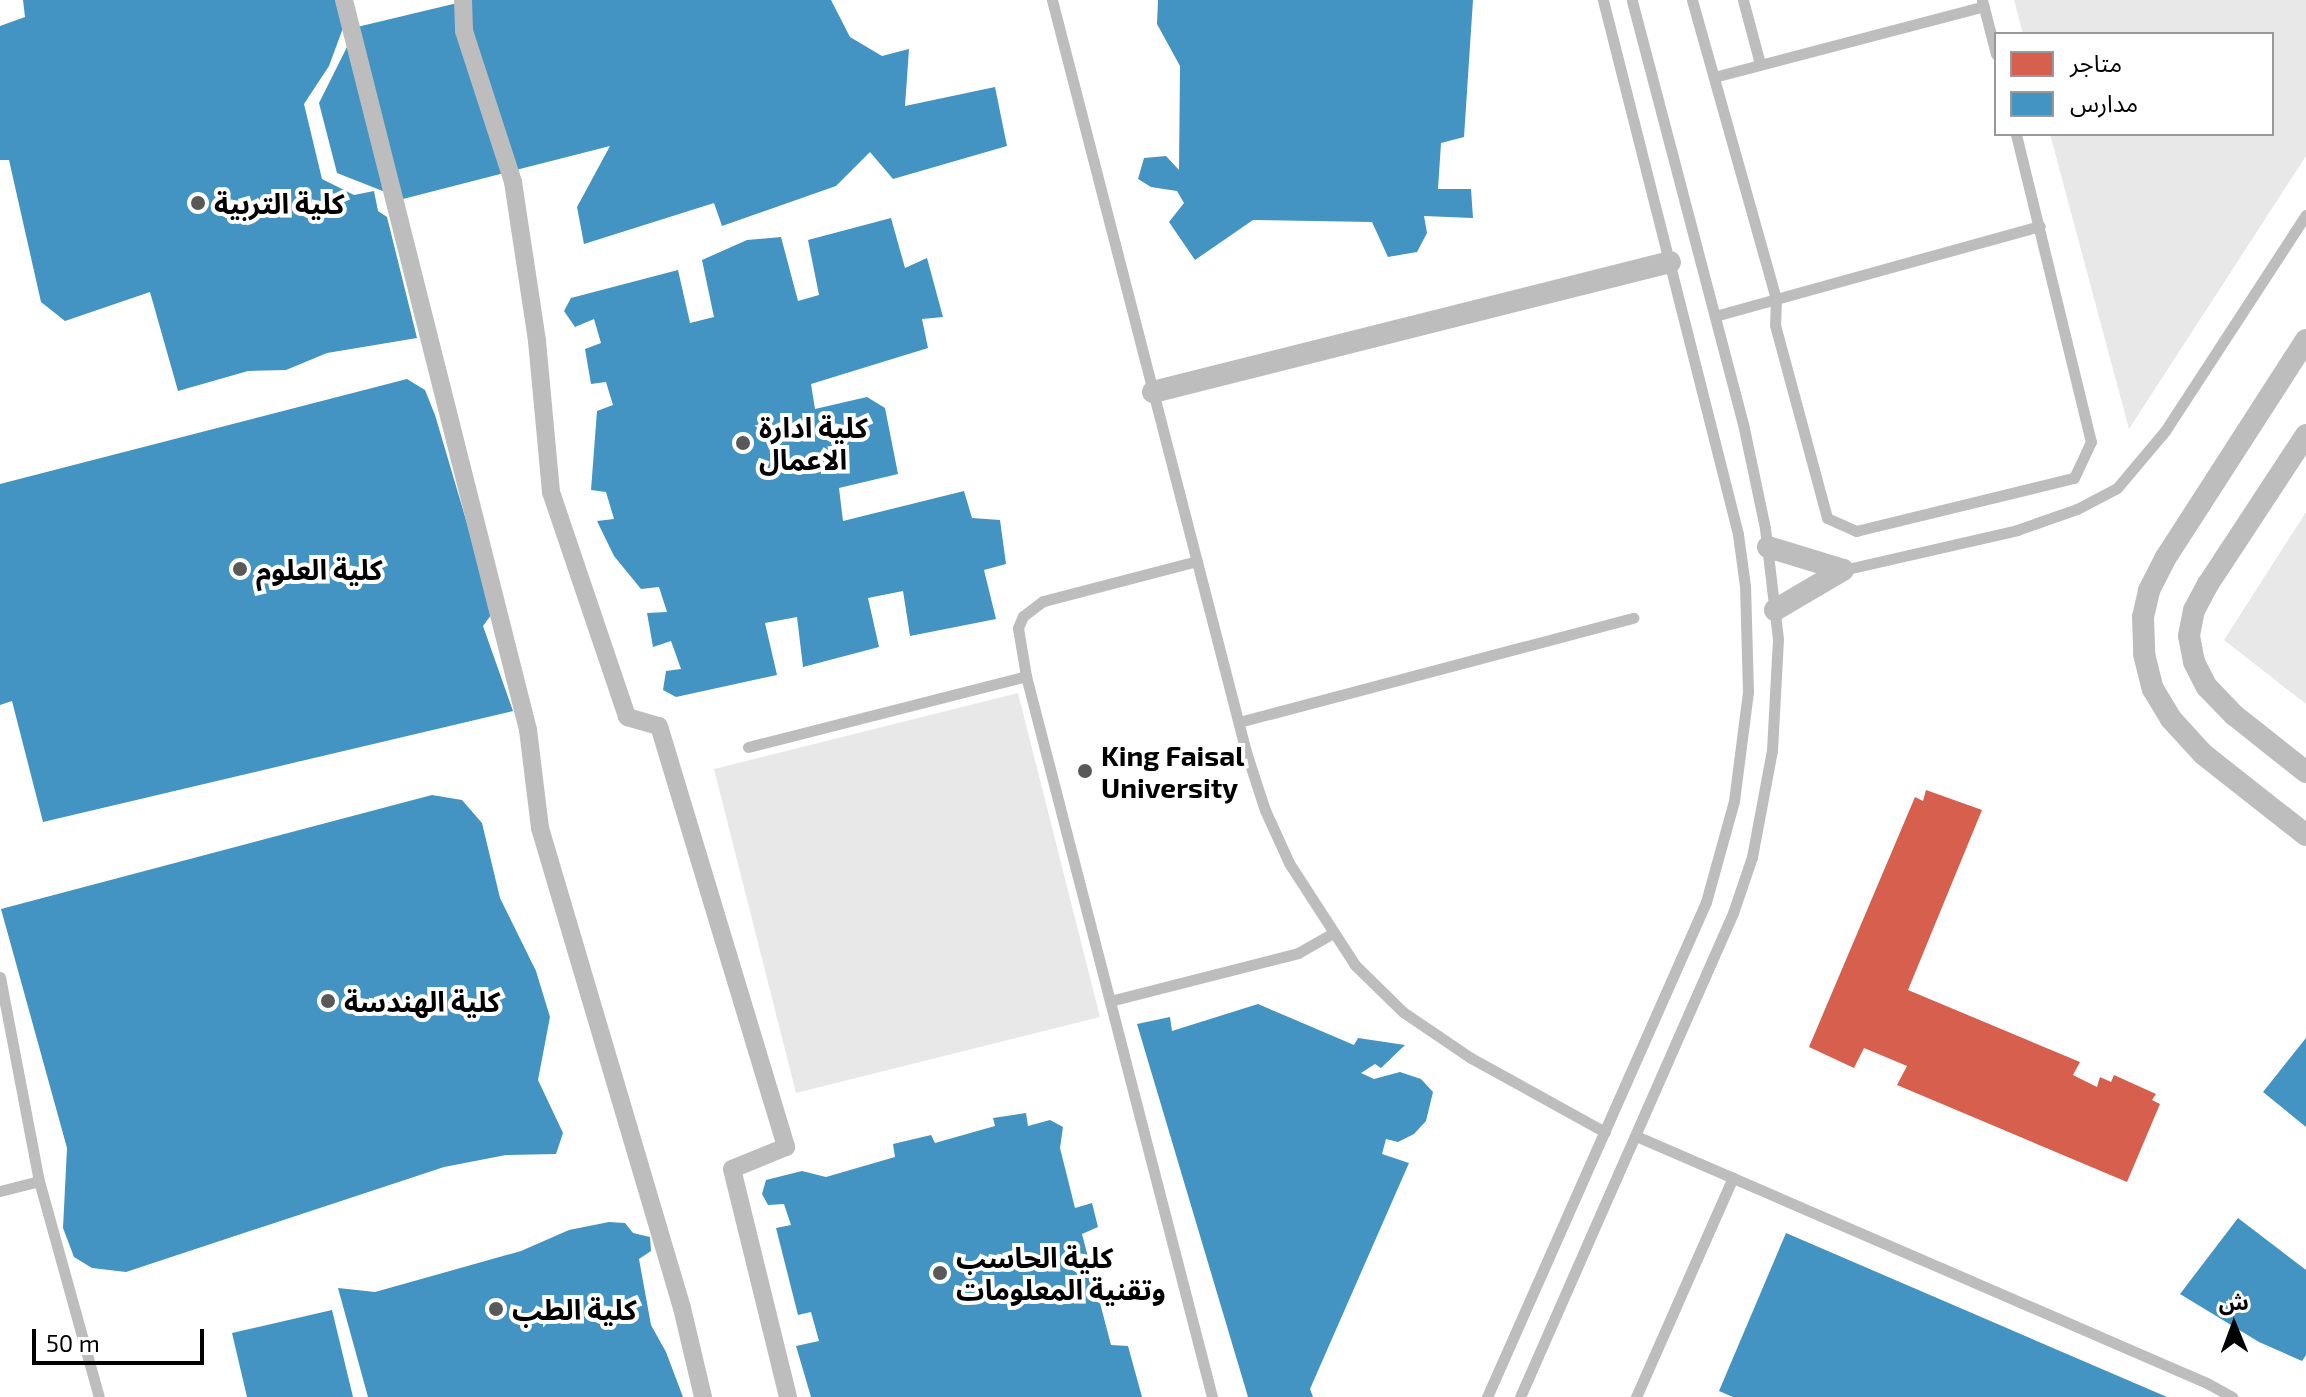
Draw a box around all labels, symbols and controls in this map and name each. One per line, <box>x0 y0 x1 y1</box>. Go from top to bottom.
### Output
legend <box>1994 32 2274 136</box>
text: متاجر <box>2070 48 2122 77</box>
text: مدارس <box>2070 88 2138 117</box>
place label: كلية التربية <box>214 186 344 220</box>
marker: كلية التربية <box>189 194 207 212</box>
place label: كلية ادارة الاعمال <box>759 410 868 476</box>
marker: كلية ادارة الاعمال <box>734 434 752 452</box>
place label: كلية العلوم <box>256 552 382 586</box>
marker: كلية العلوم <box>231 560 249 578</box>
place label: King Faisal University <box>1101 738 1244 804</box>
marker: King Faisal University <box>1076 762 1094 780</box>
place label: كلية الهندسة <box>344 984 500 1018</box>
marker: كلية الهندسة <box>319 992 337 1010</box>
place label: كلية الحاسب وتقنية المعلومات <box>956 1240 1166 1306</box>
marker: كلية الحاسب وتقنية المعلومات <box>931 1264 949 1282</box>
north arrow <box>2194 1285 2274 1365</box>
text: ش <box>2218 1288 2249 1314</box>
place label: كلية الطب <box>512 1292 637 1326</box>
marker: كلية الطب <box>487 1300 505 1318</box>
scale bar <box>36 1313 208 1363</box>
text: 50 m <box>46 1328 100 1357</box>

